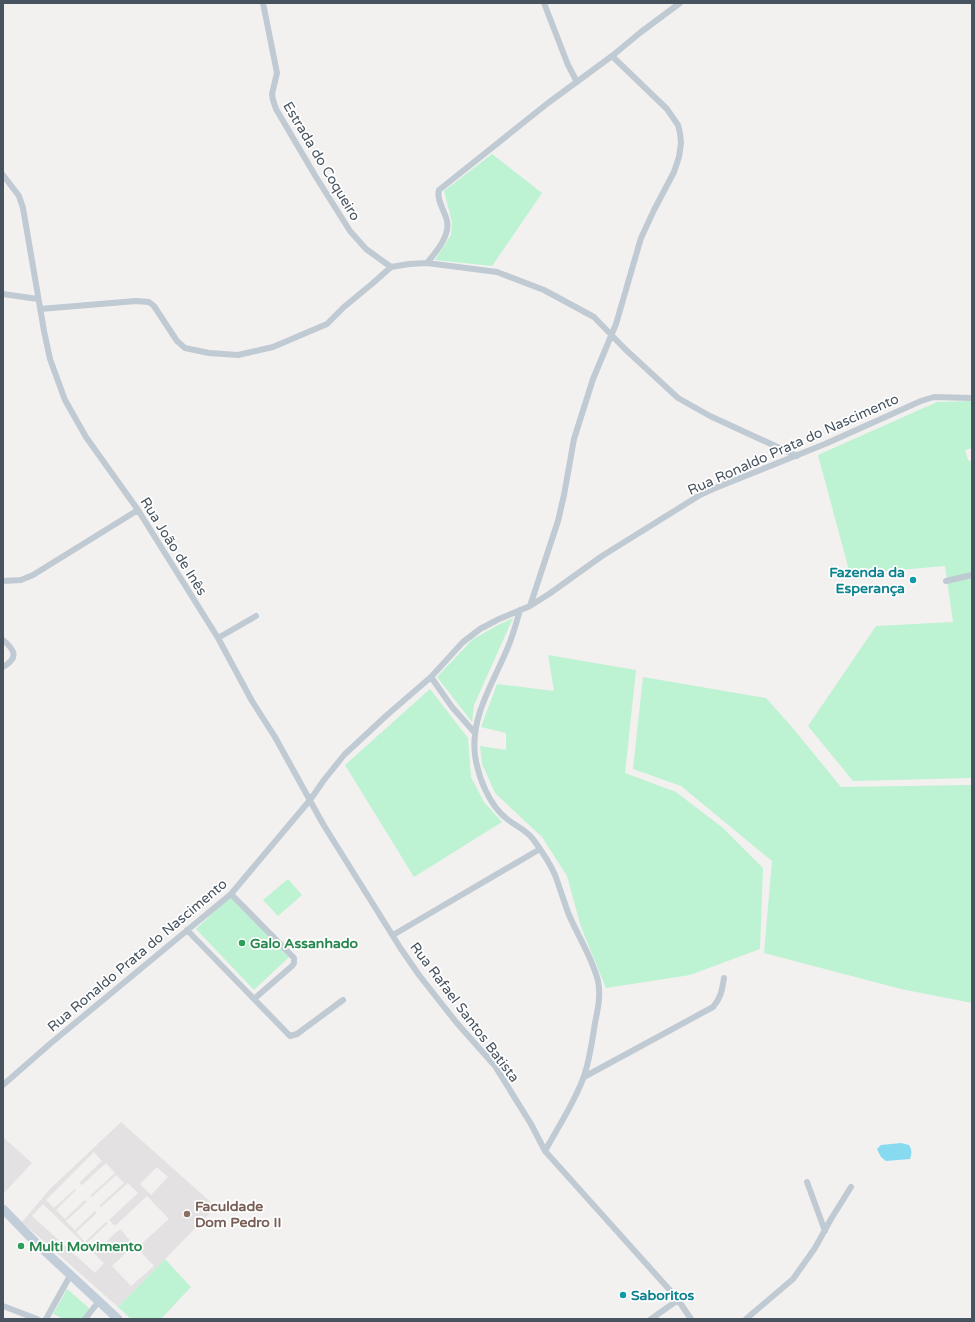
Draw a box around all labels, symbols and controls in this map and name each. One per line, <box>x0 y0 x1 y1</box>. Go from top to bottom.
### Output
street label: Estrada do Coqueiro <box>279 99 364 224</box>
street label: Rua Ronaldo Prata do Nascimento <box>685 390 901 499</box>
street label: Rua João de Inês <box>137 494 211 599</box>
place label: Fazenda da Esperança <box>829 564 905 597</box>
marker: Fazenda da Esperança <box>908 575 918 585</box>
street label: Rua Ronaldo Prata do Nascimento <box>44 875 231 1036</box>
place label: Galo Assanhado <box>250 935 359 952</box>
marker: Galo Assanhado <box>237 938 247 948</box>
street label: Rua Rafael Santos Batista <box>406 939 523 1086</box>
place label: Faculdade Dom Pedro II <box>195 1198 282 1231</box>
marker: Faculdade Dom Pedro II <box>182 1209 192 1219</box>
place label: Multi Movimento <box>29 1238 143 1255</box>
marker: Multi Movimento <box>16 1241 26 1251</box>
place label: Saboritos <box>631 1287 694 1304</box>
marker: Saboritos <box>618 1290 628 1300</box>

